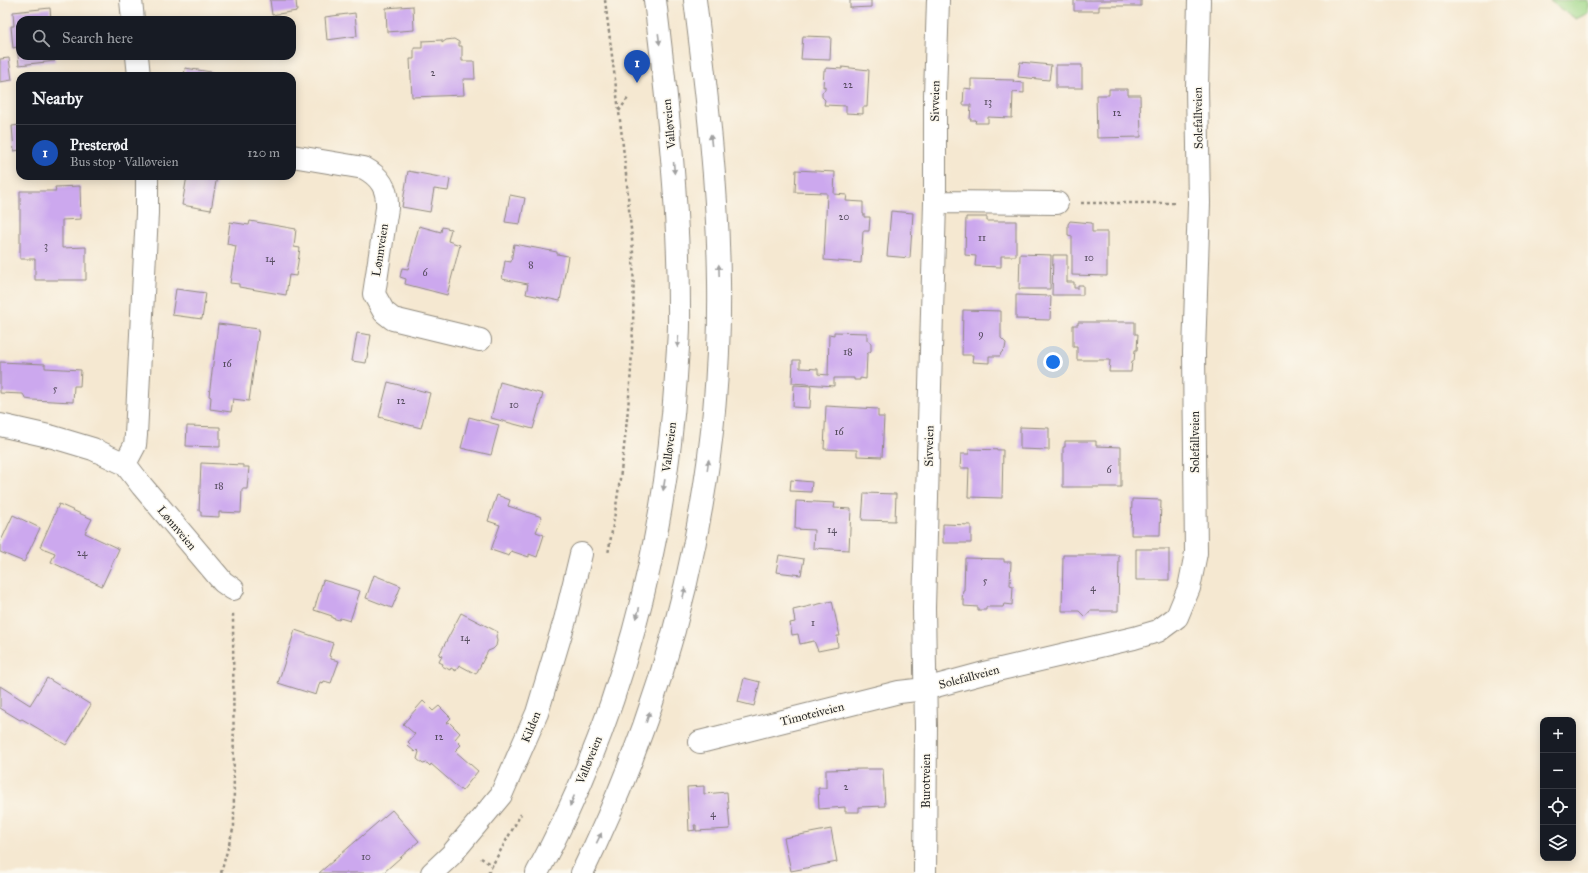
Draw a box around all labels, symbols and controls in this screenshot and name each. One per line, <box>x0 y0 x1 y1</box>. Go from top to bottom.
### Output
search box <box>16 16 296 60</box>
icon: search <box>30 27 52 49</box>
text: Search here <box>62 29 133 47</box>
one-way arrow <box>656 33 663 45</box>
pin: 1 <box>624 50 650 83</box>
house number: 2 <box>431 67 436 79</box>
house number: 22 <box>843 79 853 91</box>
street label: Sivveien <box>928 80 942 122</box>
street label: Solefallveien <box>1190 86 1206 149</box>
text: Nearby <box>32 88 83 109</box>
house number: 13 <box>984 96 992 108</box>
street label: Valløveien <box>659 98 679 151</box>
house number: 12 <box>1113 107 1122 119</box>
one-way arrow <box>708 134 714 146</box>
text: Presterød <box>70 136 128 154</box>
text: 1 <box>42 145 48 161</box>
text: 120 m <box>247 145 280 161</box>
text: Bus stop · Valløveien <box>70 154 179 170</box>
one-way arrow <box>670 162 677 174</box>
house number: 20 <box>839 211 850 223</box>
street label: Lønnveien <box>369 222 391 277</box>
house number: 11 <box>978 232 986 244</box>
house number: 3 <box>44 240 48 252</box>
house number: 10 <box>1084 252 1094 264</box>
house number: 14 <box>265 253 275 265</box>
house number: 8 <box>528 259 534 271</box>
one-way arrow <box>715 264 722 276</box>
house number: 6 <box>422 267 428 279</box>
house number: 9 <box>978 328 984 340</box>
one-way arrow <box>675 336 681 349</box>
house number: 18 <box>843 346 853 358</box>
your location <box>1043 352 1063 372</box>
house number: 16 <box>222 358 232 370</box>
house number: 5 <box>53 383 58 395</box>
house number: 12 <box>397 395 406 407</box>
house number: 10 <box>509 399 519 411</box>
street label: Solefallveien <box>1188 410 1202 473</box>
street label: Valløveien <box>659 421 679 474</box>
street label: Sivveien <box>922 425 936 467</box>
house number: 16 <box>834 426 844 438</box>
one-way arrow <box>705 459 711 471</box>
house number: 6 <box>1106 464 1112 476</box>
one-way arrow <box>661 479 667 492</box>
house number: 18 <box>214 480 224 492</box>
street label: Lønnveien <box>155 503 200 553</box>
house number: 14 <box>827 524 837 536</box>
house number: 24 <box>77 547 88 559</box>
house number: 5 <box>983 575 988 587</box>
house number: 4 <box>1090 582 1096 594</box>
one-way arrow <box>681 586 687 599</box>
one-way arrow <box>635 607 641 619</box>
house number: 1 <box>811 617 815 629</box>
house number: 14 <box>460 632 470 644</box>
street label: Solefallveien <box>937 662 1001 692</box>
street label: Timoteiveien <box>779 699 846 729</box>
street label: Kilden <box>518 709 544 745</box>
one-way arrow <box>645 711 651 723</box>
map controls <box>1540 717 1576 861</box>
button: + <box>1540 717 1576 753</box>
house number: 12 <box>435 731 444 743</box>
street label: Valløveien <box>573 734 605 787</box>
street label: Burotveien <box>919 753 933 808</box>
button: − <box>1540 753 1576 789</box>
house number: 2 <box>844 781 849 793</box>
button: locate <box>1540 789 1576 825</box>
one-way arrow <box>569 796 575 808</box>
house number: 4 <box>710 808 716 820</box>
button: layers <box>1540 825 1576 861</box>
one-way arrow <box>596 832 602 844</box>
house number: 10 <box>361 851 371 863</box>

